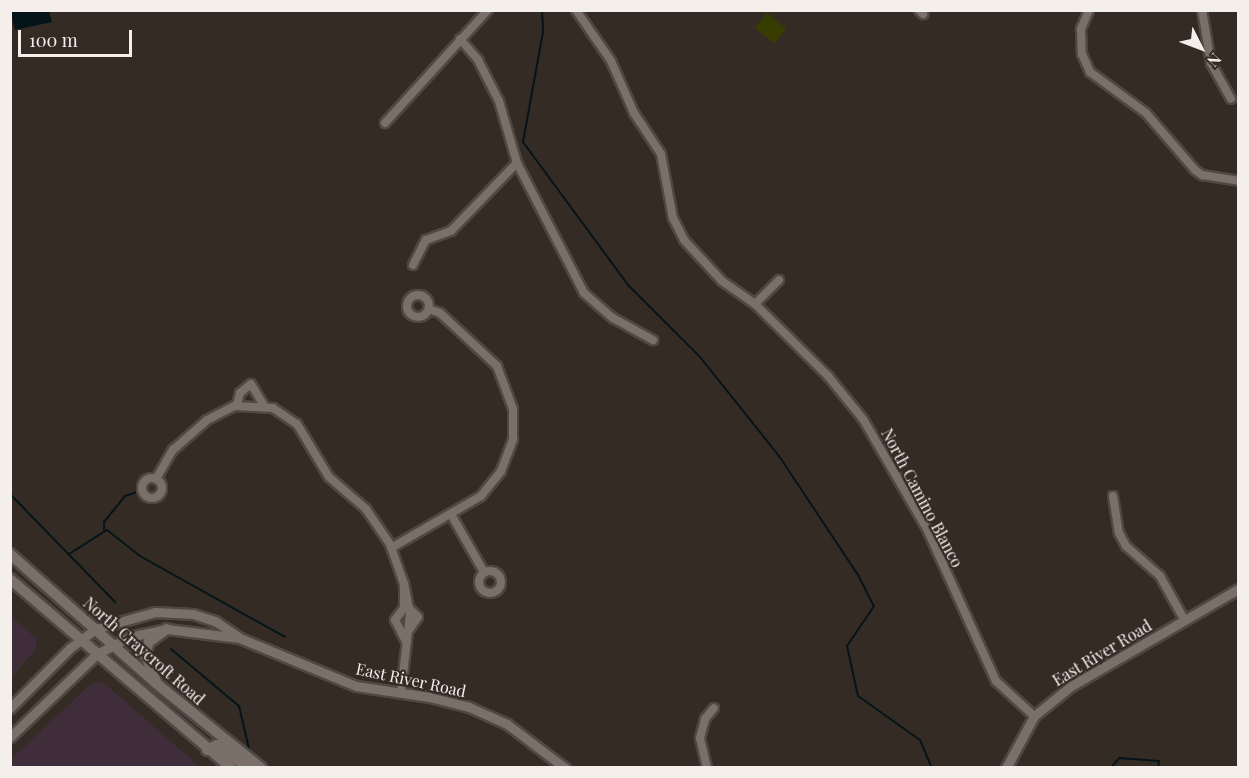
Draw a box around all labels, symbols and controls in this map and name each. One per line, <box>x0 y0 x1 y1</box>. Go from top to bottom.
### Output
scale bar <box>21 18 135 56</box>
north arrow <box>1171 18 1231 78</box>
text: 100 m <box>29 28 78 52</box>
text: N <box>1203 49 1226 72</box>
street label: North Camino Blanco <box>877 425 967 571</box>
street label: North Craycroft Road <box>79 593 209 709</box>
street label: East River Road <box>1049 616 1155 690</box>
street label: East River Road <box>354 659 468 701</box>

